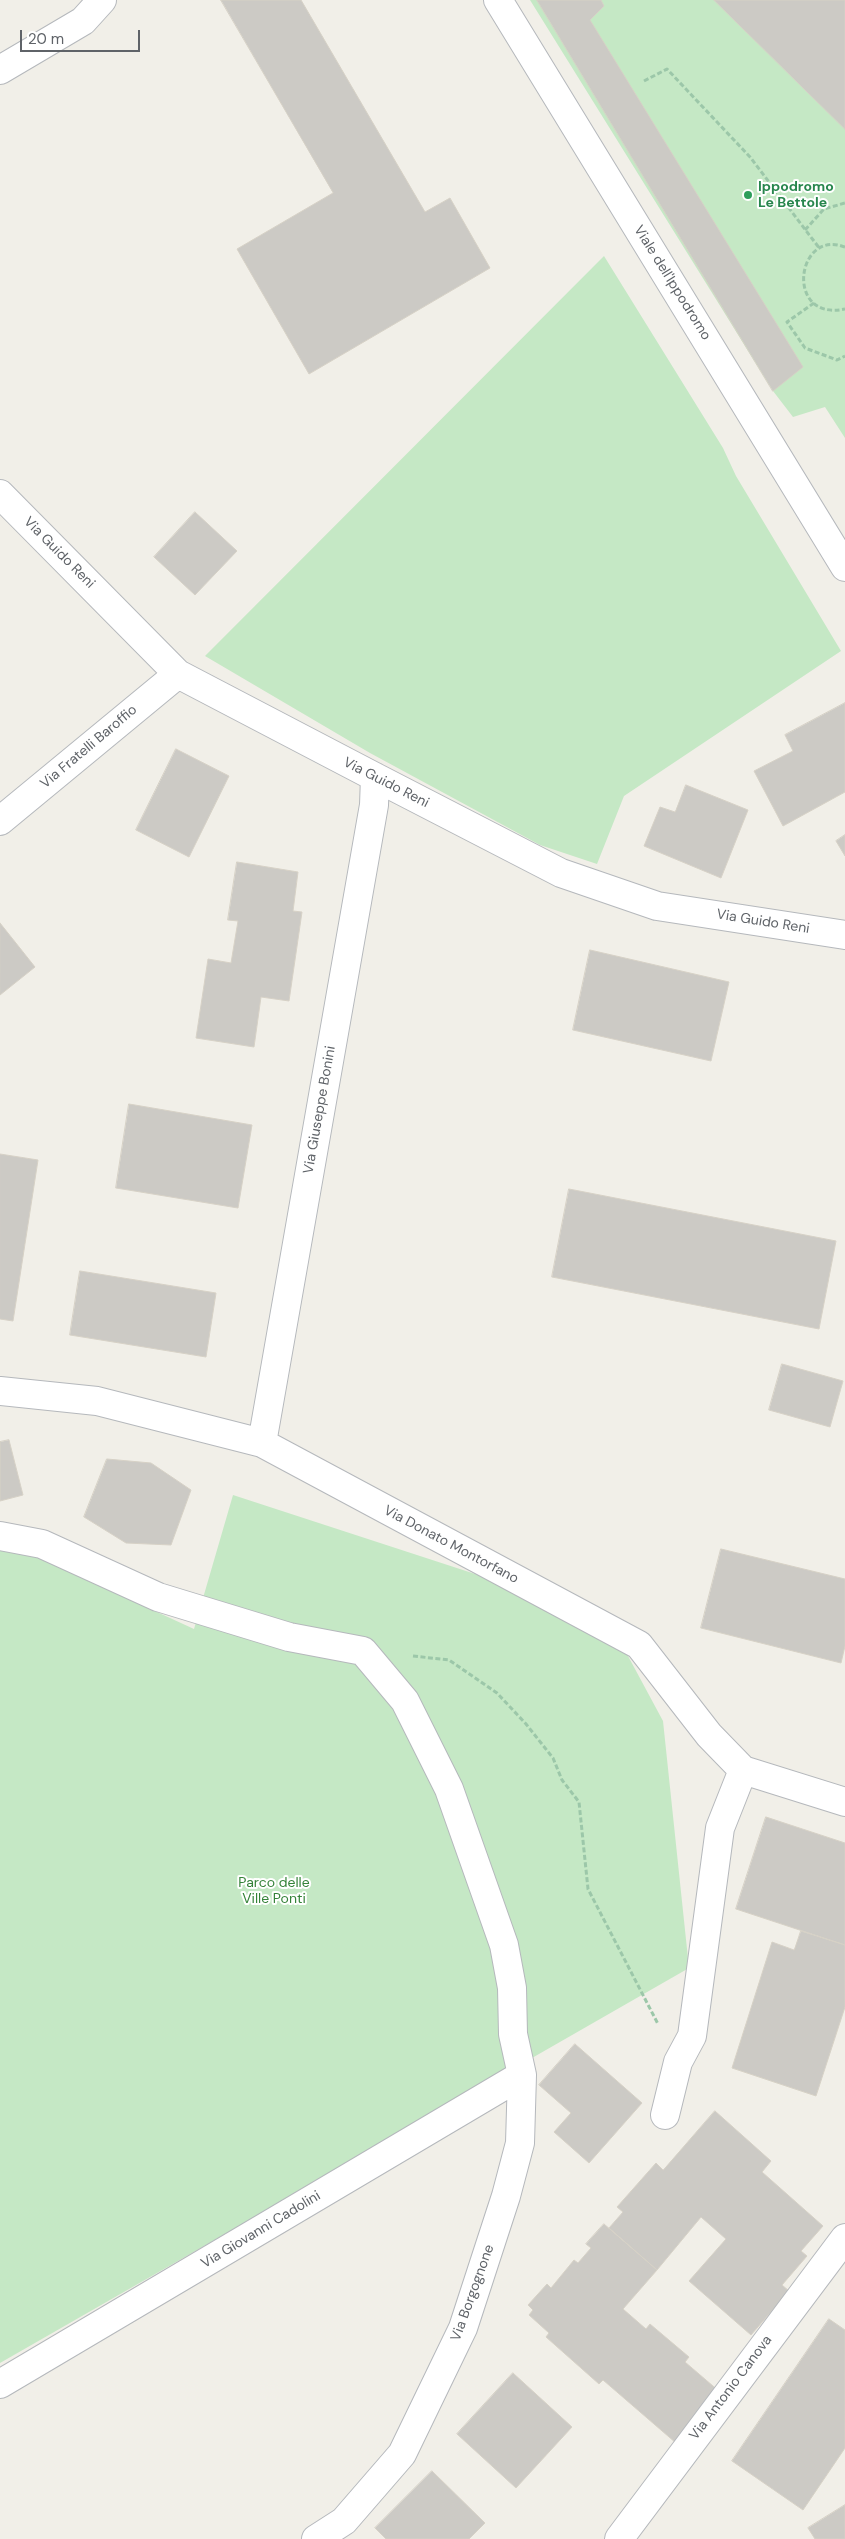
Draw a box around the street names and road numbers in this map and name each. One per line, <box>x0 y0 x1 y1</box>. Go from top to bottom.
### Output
street label: Viale dell'Ippodromo <box>630 222 714 344</box>
street label: Via Guido Reni <box>20 514 98 592</box>
street label: Via Fratelli Baroffio <box>37 702 141 792</box>
street label: Via Guido Reni <box>340 754 432 812</box>
street label: Via Guido Reni <box>715 906 811 938</box>
street label: Via Giuseppe Bonini <box>300 1045 340 1175</box>
street label: Via Donato Montorfano <box>381 1502 521 1588</box>
street label: Via Giovanni Cadolini <box>198 2188 324 2272</box>
street label: Via Borgognone <box>448 2242 498 2344</box>
street label: Via Antonio Canova <box>686 2332 776 2444</box>

